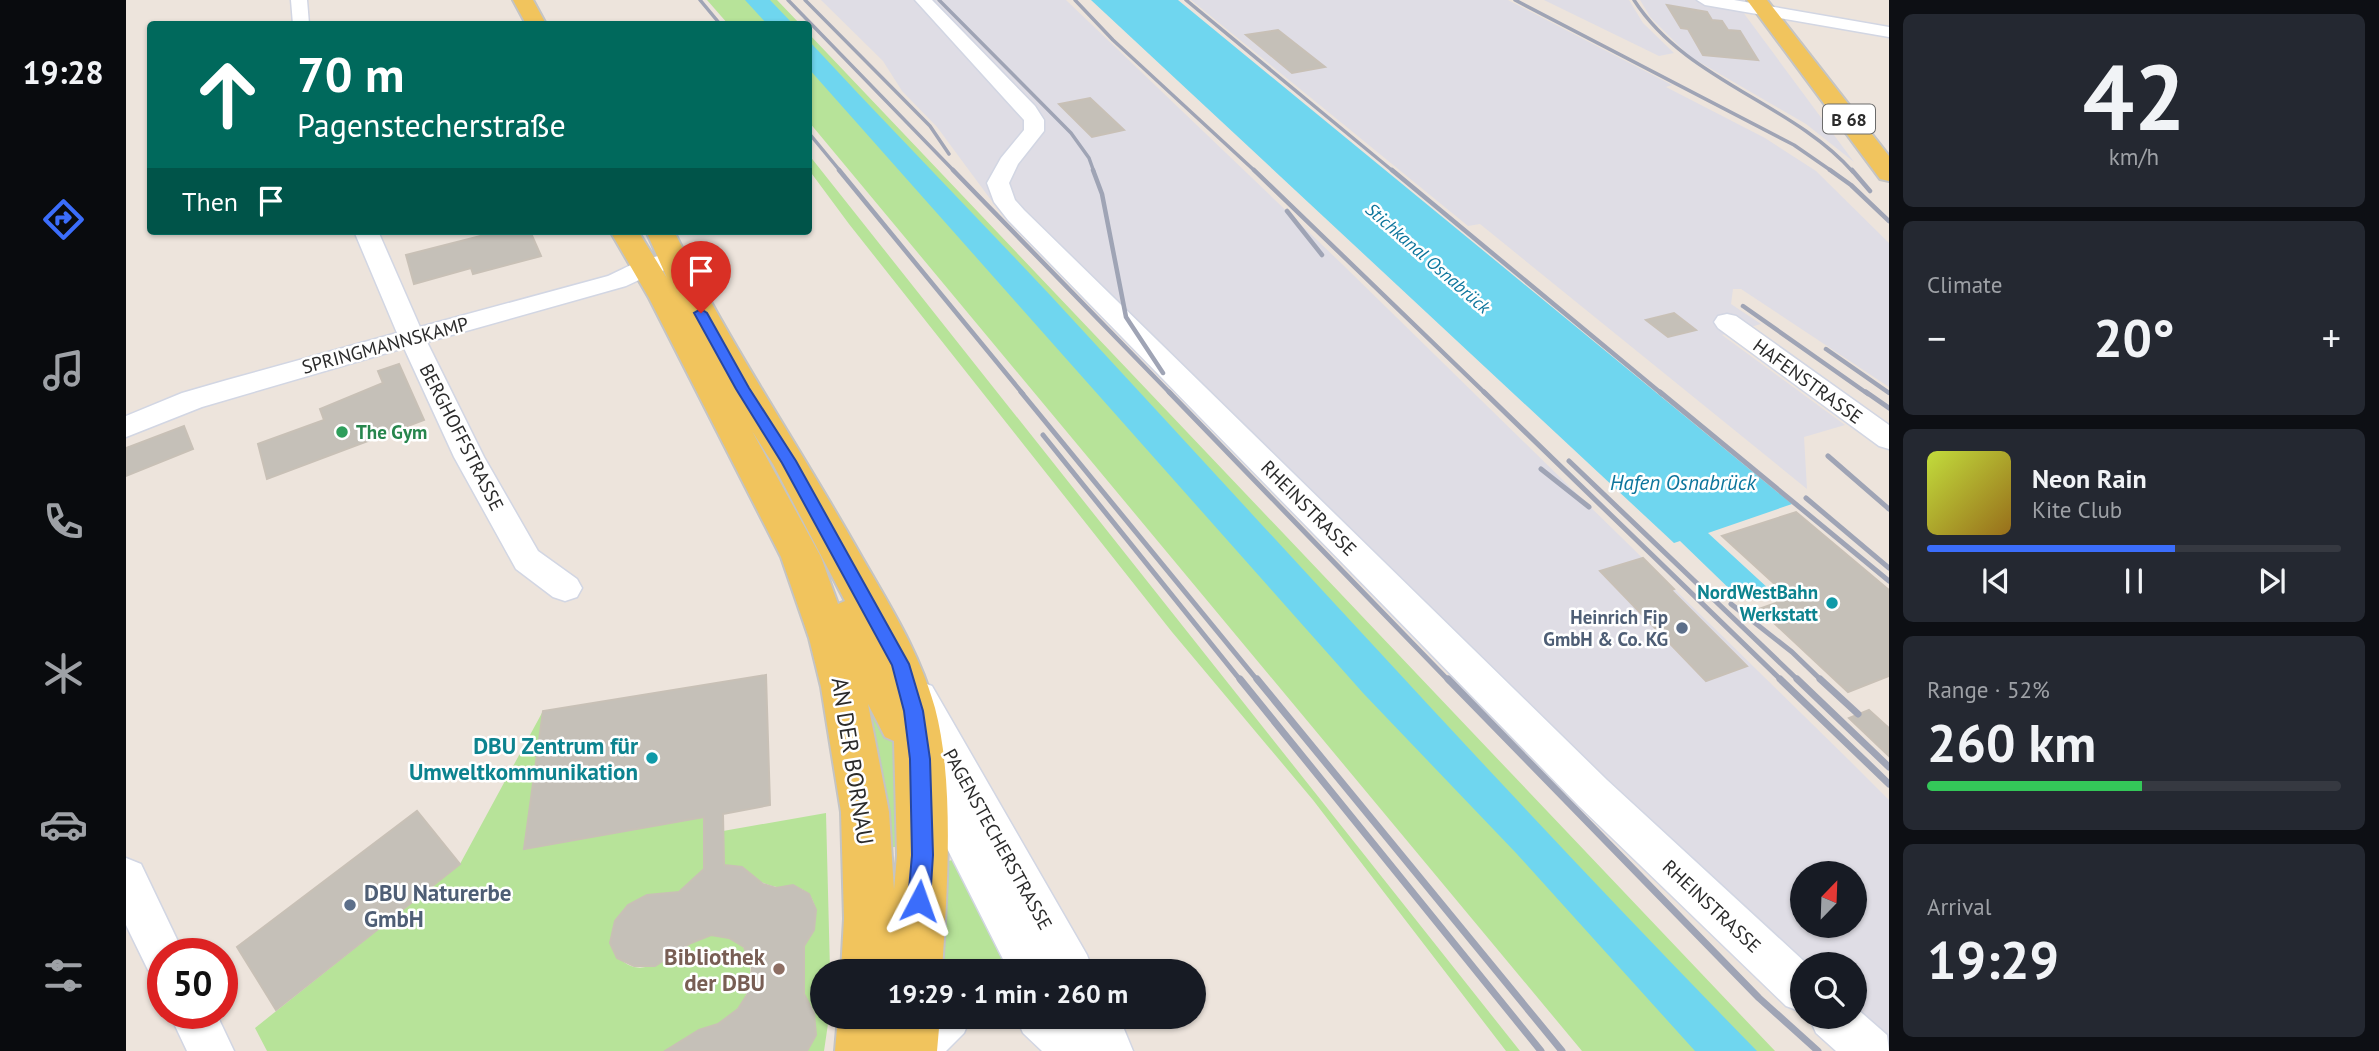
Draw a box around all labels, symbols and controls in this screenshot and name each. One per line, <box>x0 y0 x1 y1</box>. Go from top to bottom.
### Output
text: 42 <box>2082 37 2186 155</box>
text: 70 m <box>297 42 404 106</box>
icon: ahead <box>182 49 273 140</box>
text: 19:28 <box>22 51 104 93</box>
text: Pagenstecherstraße <box>297 104 566 146</box>
road number: B 68 <box>1823 104 1875 134</box>
text: km/h <box>2109 142 2159 171</box>
icon: arrive <box>252 182 290 220</box>
text: Then <box>182 185 238 218</box>
icon: directions <box>39 195 88 244</box>
water label: Stichkanal Osnabrück <box>1361 198 1496 319</box>
pin <box>671 241 731 313</box>
icon: arrive <box>682 252 720 290</box>
text: Climate <box>1927 270 2002 299</box>
text: 20° <box>2093 304 2175 371</box>
street label: SPRINGMANNSKAMP <box>299 311 471 379</box>
text: − <box>1927 313 1946 362</box>
text: + <box>2322 313 2341 362</box>
street label: HAFENSTRASSE <box>1749 333 1867 429</box>
icon: music <box>39 346 88 395</box>
street label: BERGHOFFSTRASSE <box>415 360 509 514</box>
place label: The Gym <box>356 420 427 444</box>
marker: The Gym <box>334 424 350 440</box>
street label: RHEINSTRASSE <box>1256 455 1362 561</box>
text: Neon Rain <box>2032 462 2147 495</box>
water label: Hafen Osnabrück <box>1610 469 1757 496</box>
text: Kite Club <box>2032 495 2122 524</box>
icon: phone <box>39 497 88 546</box>
icon: previous <box>1977 562 2015 600</box>
icon: pause <box>2115 562 2153 600</box>
icon: next <box>2253 562 2291 600</box>
place label: NordWestBahn Werkstatt <box>1697 580 1818 626</box>
marker: NordWestBahn Werkstatt <box>1824 595 1840 611</box>
place label: Heinrich Fip GmbH & Co. KG <box>1543 605 1668 651</box>
marker: Heinrich Fip GmbH & Co. KG <box>1674 620 1690 636</box>
icon: climate <box>39 649 88 698</box>
street label: AN DER BORNAU <box>825 675 881 847</box>
text: Range · 52% <box>1927 675 2050 704</box>
text: 260 km <box>1927 709 2096 776</box>
place label: DBU Zentrum für Umweltkommunikation <box>409 731 639 786</box>
street label: PAGENSTECHERSTRASSE <box>938 744 1058 934</box>
marker: DBU Zentrum für Umweltkommunikation <box>644 750 660 766</box>
icon: car <box>39 800 88 849</box>
street label: RHEINSTRASSE <box>1658 854 1766 958</box>
north arrow <box>1790 861 1867 938</box>
map controls <box>1790 861 1867 1029</box>
position arrow <box>882 864 956 938</box>
place label: DBU Naturerbe GmbH <box>364 878 511 933</box>
text: Arrival <box>1927 892 1991 921</box>
marker: DBU Naturerbe GmbH <box>342 897 358 913</box>
text: 19:29 <box>1927 926 2059 993</box>
speed limit sign: 50 <box>147 938 238 1029</box>
place label: Bibliothek der DBU <box>664 942 766 997</box>
icon: filters <box>39 951 88 1000</box>
button: search <box>1790 952 1867 1029</box>
marker: Bibliothek der DBU <box>771 961 787 977</box>
text: 19:29 · 1 min · 260 m <box>888 977 1128 1010</box>

